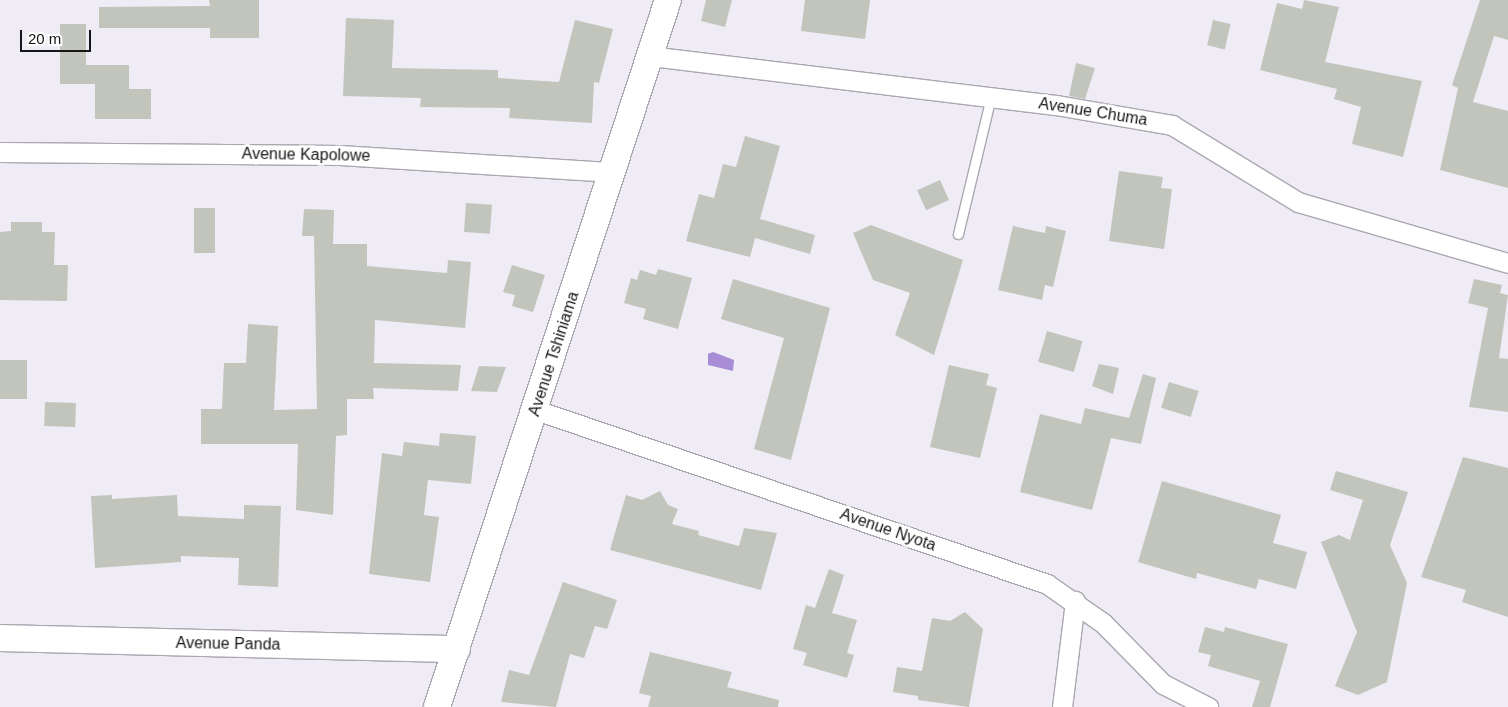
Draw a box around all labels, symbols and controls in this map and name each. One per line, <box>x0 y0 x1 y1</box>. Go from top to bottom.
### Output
scale bar <box>22 20 94 52</box>
text: 20 m <box>28 30 61 47</box>
street label: Avenue Chuma <box>1037 94 1149 130</box>
street label: Avenue Kapolowe <box>241 144 371 166</box>
street label: Avenue Tshiniama <box>525 289 583 419</box>
street label: Avenue Nyota <box>837 505 939 555</box>
street label: Avenue Panda <box>175 633 281 655</box>

